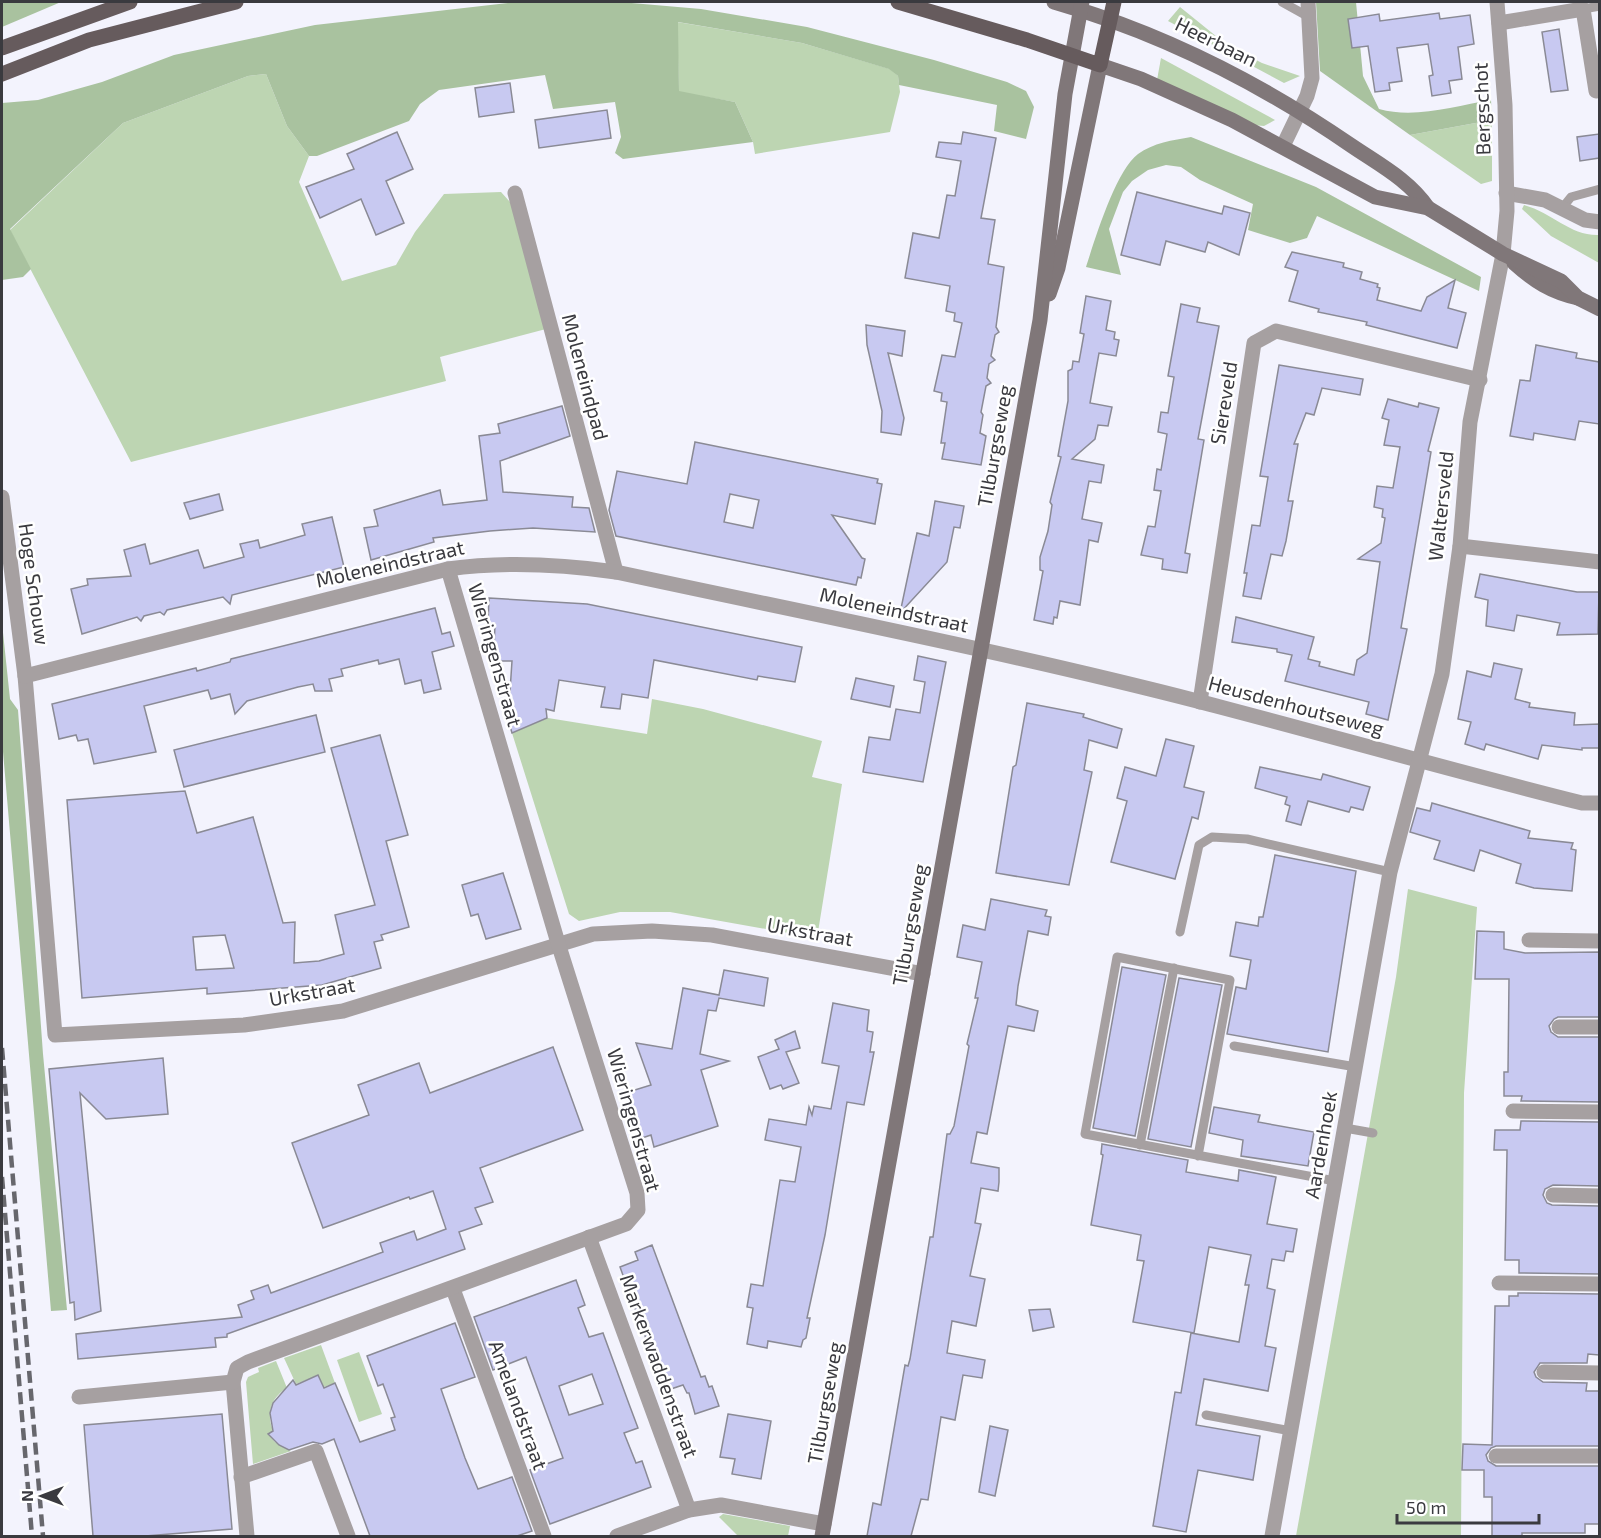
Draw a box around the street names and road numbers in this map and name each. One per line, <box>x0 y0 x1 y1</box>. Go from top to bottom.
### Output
street label: Heerbaan <box>1172 11 1261 71</box>
street label: Bergschot <box>1467 62 1495 156</box>
street label: Moleneindpad <box>558 311 614 443</box>
street label: Siereveld <box>1205 359 1241 446</box>
street label: Tilburgseweg <box>971 383 1017 509</box>
street label: Waltersveld <box>1422 450 1458 562</box>
street label: Hoge Schouw <box>15 521 55 646</box>
street label: Moleneindstraat <box>313 534 467 592</box>
street label: Wieringenstraat <box>464 580 528 730</box>
street label: Moleneindstraat <box>818 582 971 637</box>
street label: Heusdenhoutseweg <box>1206 670 1387 740</box>
street label: Tilburgseweg <box>886 862 932 988</box>
street label: Urkstraat <box>765 912 855 950</box>
street label: Urkstraat <box>267 972 357 1010</box>
street label: Wieringenstraat <box>603 1045 667 1195</box>
street label: Aardenhoek <box>1299 1089 1341 1201</box>
street label: Markerwaddenstraat <box>616 1271 704 1461</box>
street label: Amelandstraat <box>484 1337 554 1473</box>
street label: Tilburgseweg <box>801 1340 847 1466</box>

